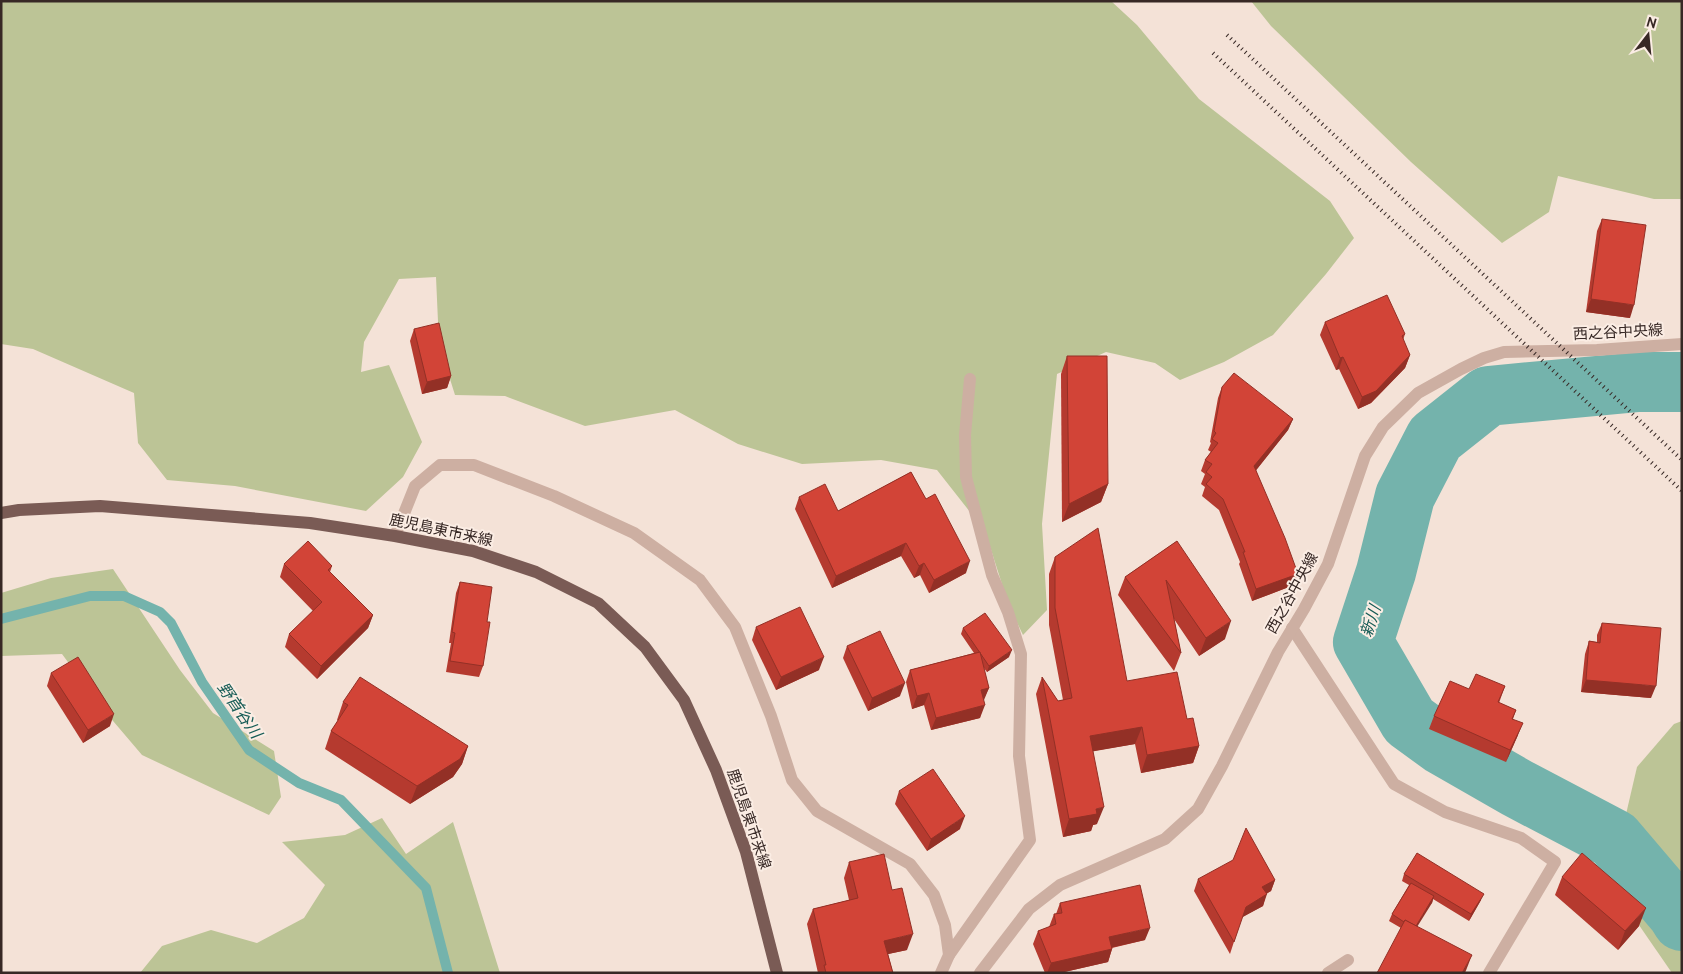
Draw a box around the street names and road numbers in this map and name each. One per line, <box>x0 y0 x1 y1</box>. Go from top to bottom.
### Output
street label: 西之谷中央線 <box>1573 321 1663 343</box>
street label: 鹿児島東市来線 <box>388 510 494 550</box>
street label: 西之谷中央線 <box>1262 549 1322 637</box>
street label: 鹿児島東市来線 <box>723 766 775 872</box>

